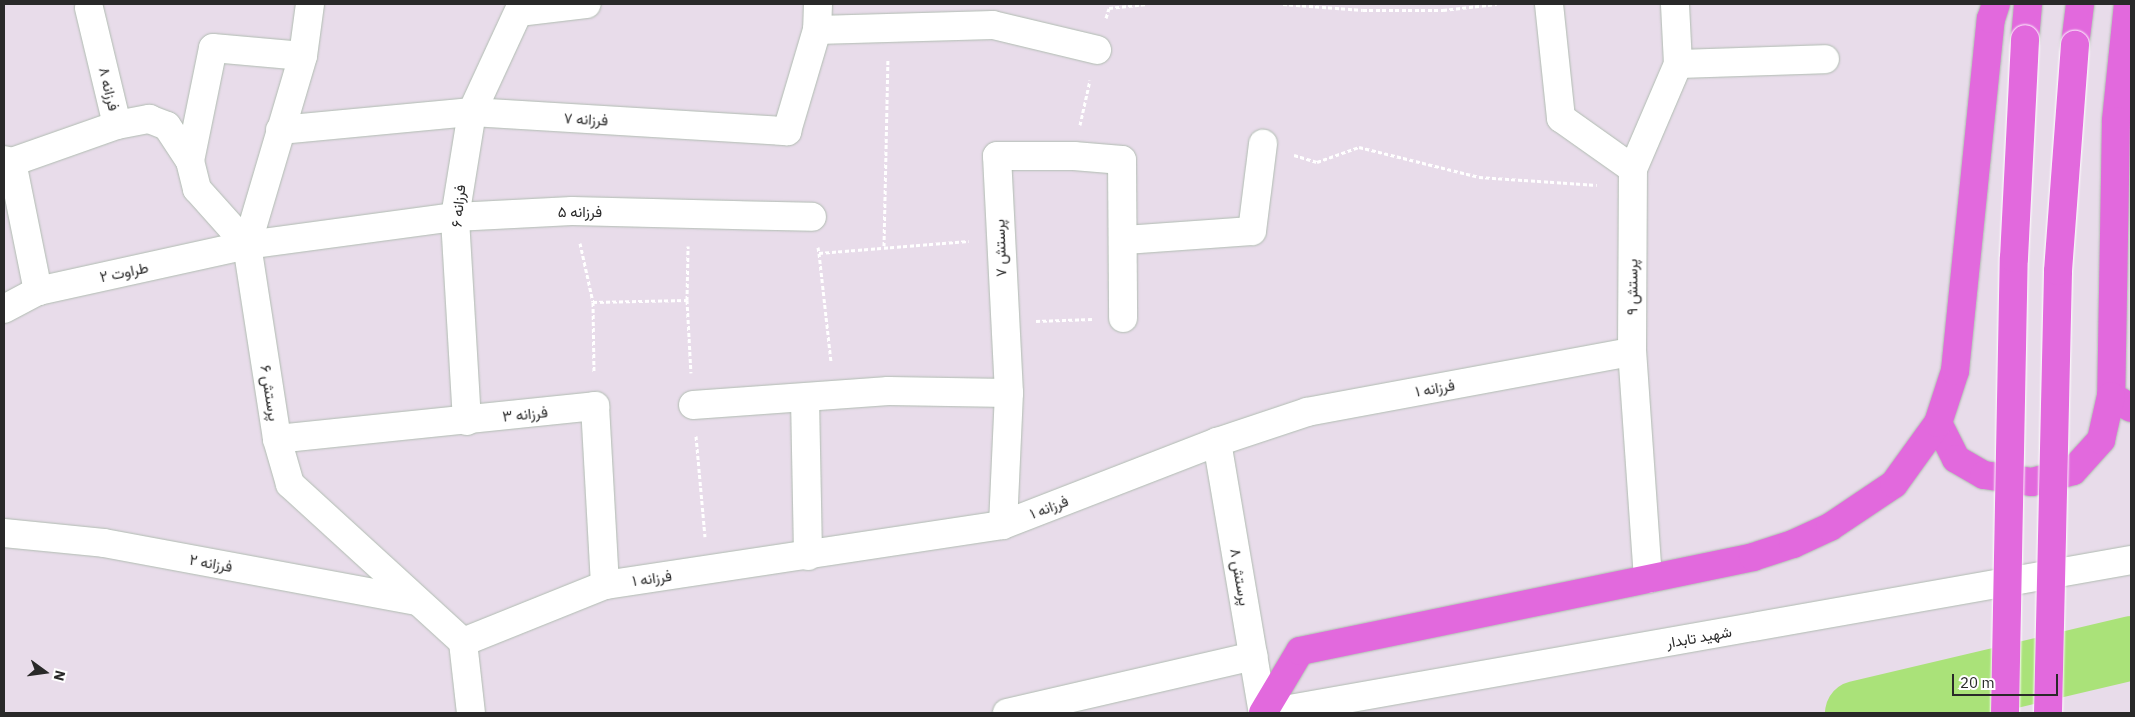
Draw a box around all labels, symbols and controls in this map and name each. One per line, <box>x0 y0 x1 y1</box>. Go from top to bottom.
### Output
street label: فرزانه ۸ <box>95 65 123 113</box>
street label: فرزانه ۷ <box>563 109 609 129</box>
street label: فرزانه ۶ <box>447 184 469 228</box>
street label: فرزانه ۵ <box>558 203 602 221</box>
street label: پرستش ۷ <box>990 219 1010 277</box>
street label: طراوت ۲ <box>98 258 150 286</box>
street label: پرستش ۹ <box>1623 259 1641 315</box>
street label: پرستش ۶ <box>257 364 283 422</box>
street label: فرزانه ۱ <box>1414 376 1456 400</box>
street label: فرزانه ۳ <box>501 403 549 425</box>
street label: فرزانه ۱ <box>1027 491 1071 523</box>
street label: پرستش ۸ <box>1226 547 1254 607</box>
street label: فرزانه ۲ <box>188 550 234 576</box>
street label: فرزانه ۱ <box>631 566 673 590</box>
street label: شهید تابدار <box>1665 622 1733 652</box>
north arrow <box>20 647 70 697</box>
scale bar <box>1955 664 2061 696</box>
text: N <box>50 669 70 683</box>
text: 20 m <box>1960 673 1995 692</box>

